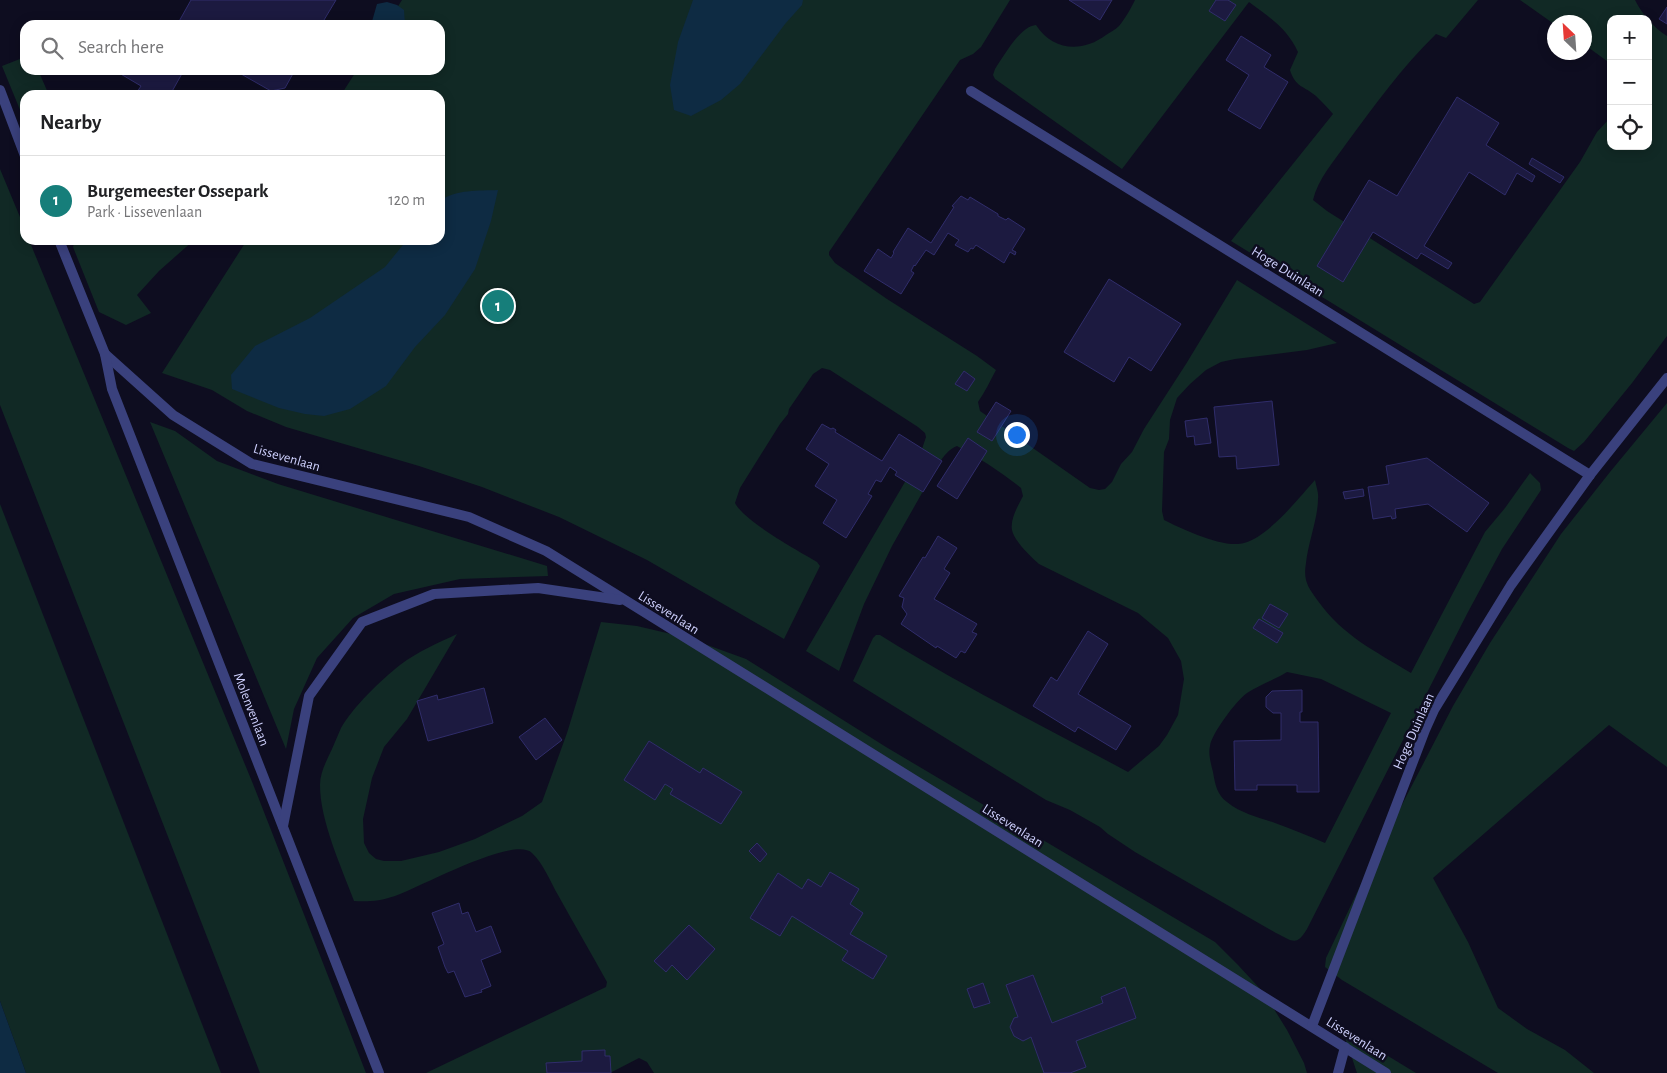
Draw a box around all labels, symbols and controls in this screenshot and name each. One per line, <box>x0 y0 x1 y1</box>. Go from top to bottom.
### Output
north arrow <box>1547 15 1592 60</box>
map controls <box>1607 15 1652 150</box>
button: + <box>1607 15 1652 60</box>
search box <box>20 20 445 75</box>
icon: search <box>38 34 66 62</box>
text: Search here <box>78 38 164 57</box>
button: − <box>1607 60 1652 105</box>
button: locate <box>1607 105 1652 150</box>
text: Nearby <box>40 112 101 133</box>
text: Burgemeester Ossepark <box>87 182 269 201</box>
text: 1 <box>53 192 59 208</box>
text: 120 m <box>388 192 425 208</box>
text: Park · Lissevenlaan <box>87 204 202 220</box>
street label: Hoge Duinlaan <box>1249 244 1326 300</box>
pin: 1 <box>482 287 514 325</box>
your location <box>1004 422 1030 448</box>
street label: Lissevenlaan <box>252 442 322 474</box>
street label: Lissevenlaan <box>636 589 701 637</box>
street label: Molenvenlaan <box>231 671 271 748</box>
street label: Hoge Duinlaan <box>1391 691 1437 772</box>
street label: Lissevenlaan <box>980 802 1045 850</box>
street label: Lissevenlaan <box>1324 1015 1389 1063</box>

